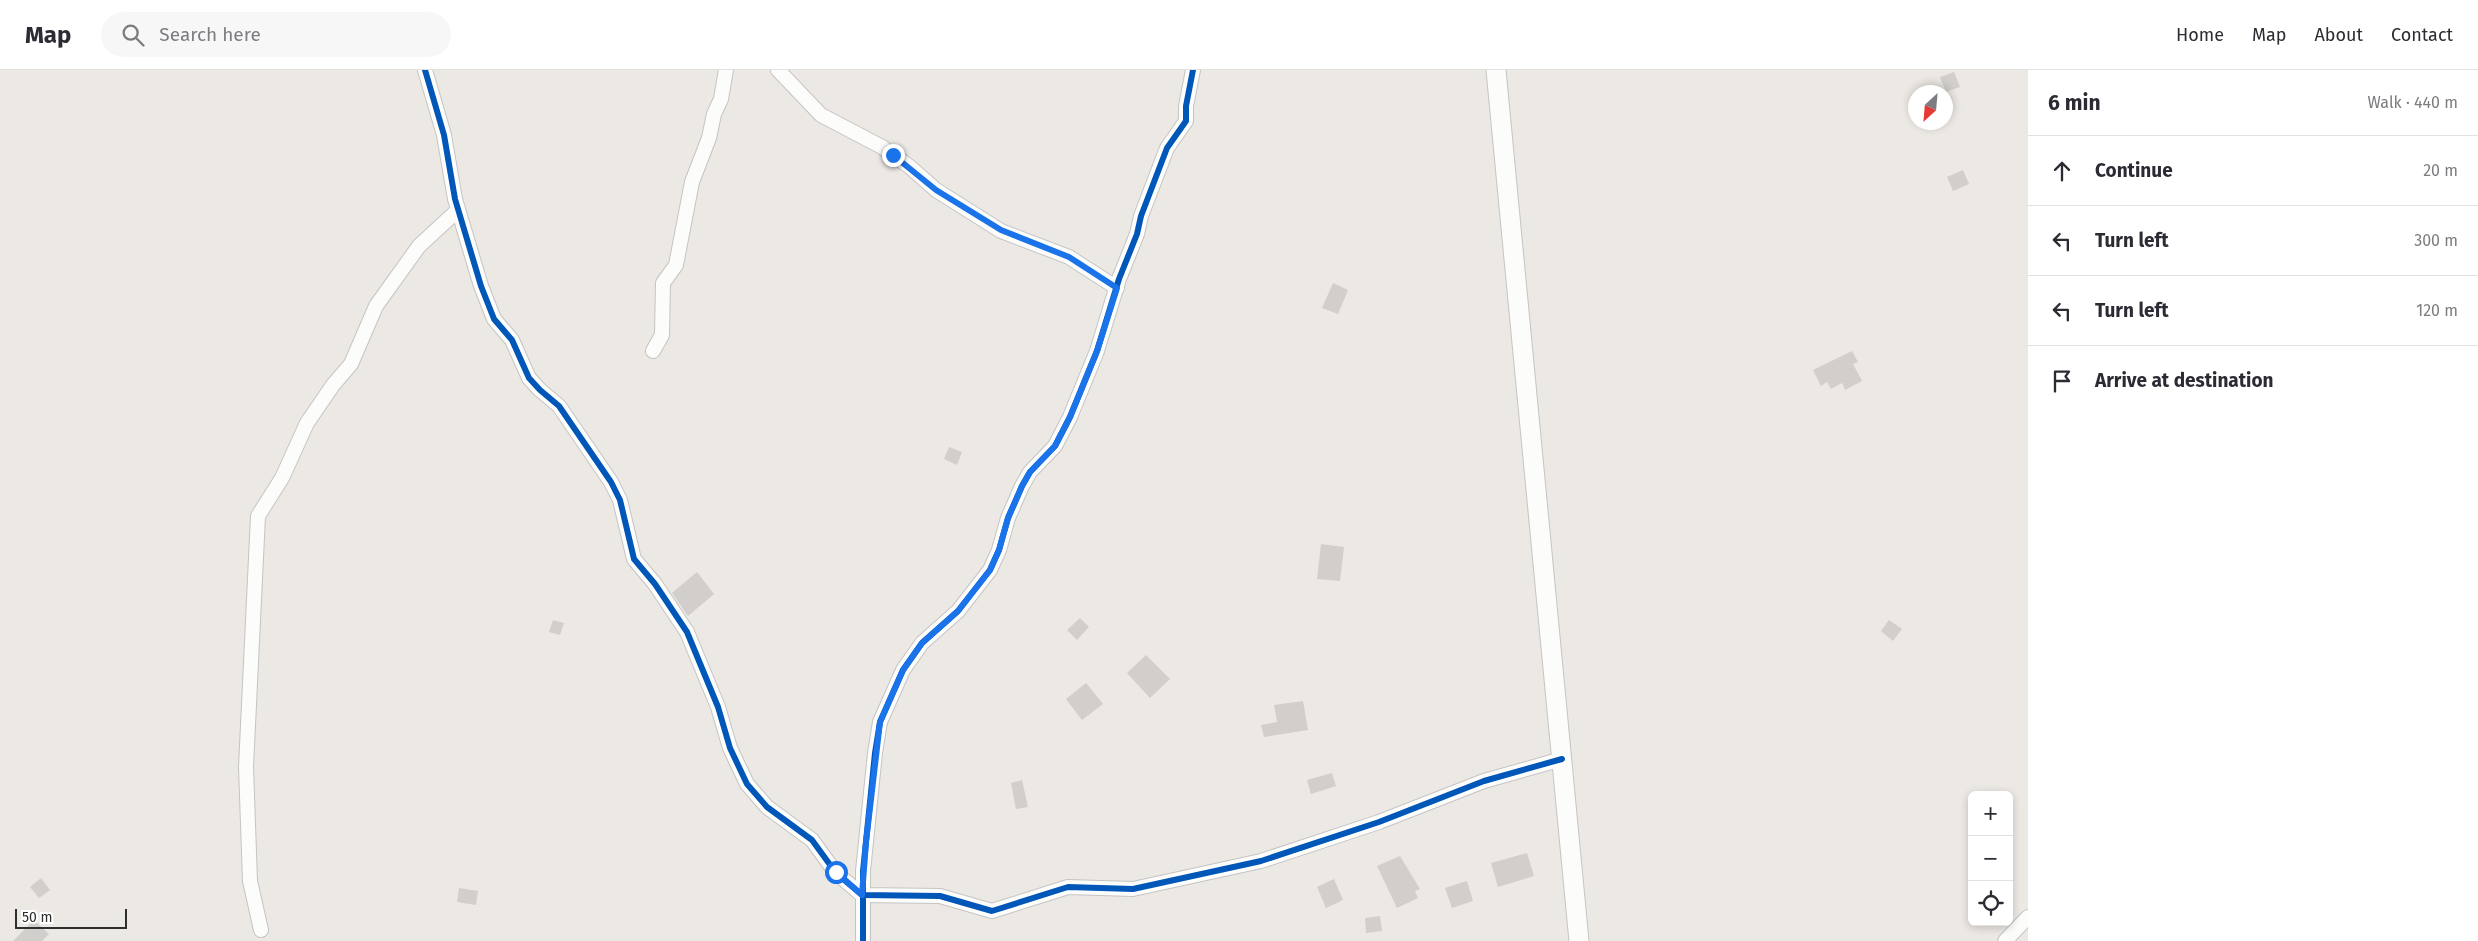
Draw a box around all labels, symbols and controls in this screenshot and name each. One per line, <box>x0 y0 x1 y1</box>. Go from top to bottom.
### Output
search box <box>101 12 451 57</box>
text: Map <box>25 21 71 49</box>
icon: search <box>119 21 147 49</box>
text: Search here <box>159 23 261 46</box>
text: Home <box>2176 24 2224 46</box>
text: Map <box>2252 24 2286 46</box>
text: About <box>2314 24 2363 46</box>
text: Contact <box>2391 24 2453 46</box>
north arrow <box>1908 85 1953 130</box>
text: 6 min <box>2048 90 2101 116</box>
text: Walk · 440 m <box>2368 93 2458 112</box>
route end <box>882 144 905 167</box>
icon: ahead <box>2048 157 2076 185</box>
text: Continue <box>2095 159 2173 182</box>
text: 20 m <box>2423 161 2458 180</box>
icon: left <box>2048 227 2076 255</box>
text: Turn left <box>2095 229 2169 252</box>
text: 300 m <box>2414 231 2458 250</box>
icon: left <box>2048 297 2076 325</box>
text: Turn left <box>2095 299 2169 322</box>
text: 120 m <box>2416 301 2458 320</box>
icon: arrive <box>2048 367 2076 395</box>
text: Arrive at destination <box>2095 369 2274 392</box>
map controls <box>1968 791 2013 926</box>
button: + <box>1968 791 2013 836</box>
button: − <box>1968 836 2013 881</box>
route start <box>825 861 848 884</box>
button: locate <box>1968 881 2013 926</box>
scale bar <box>15 906 128 929</box>
text: 50 m <box>22 909 53 926</box>

